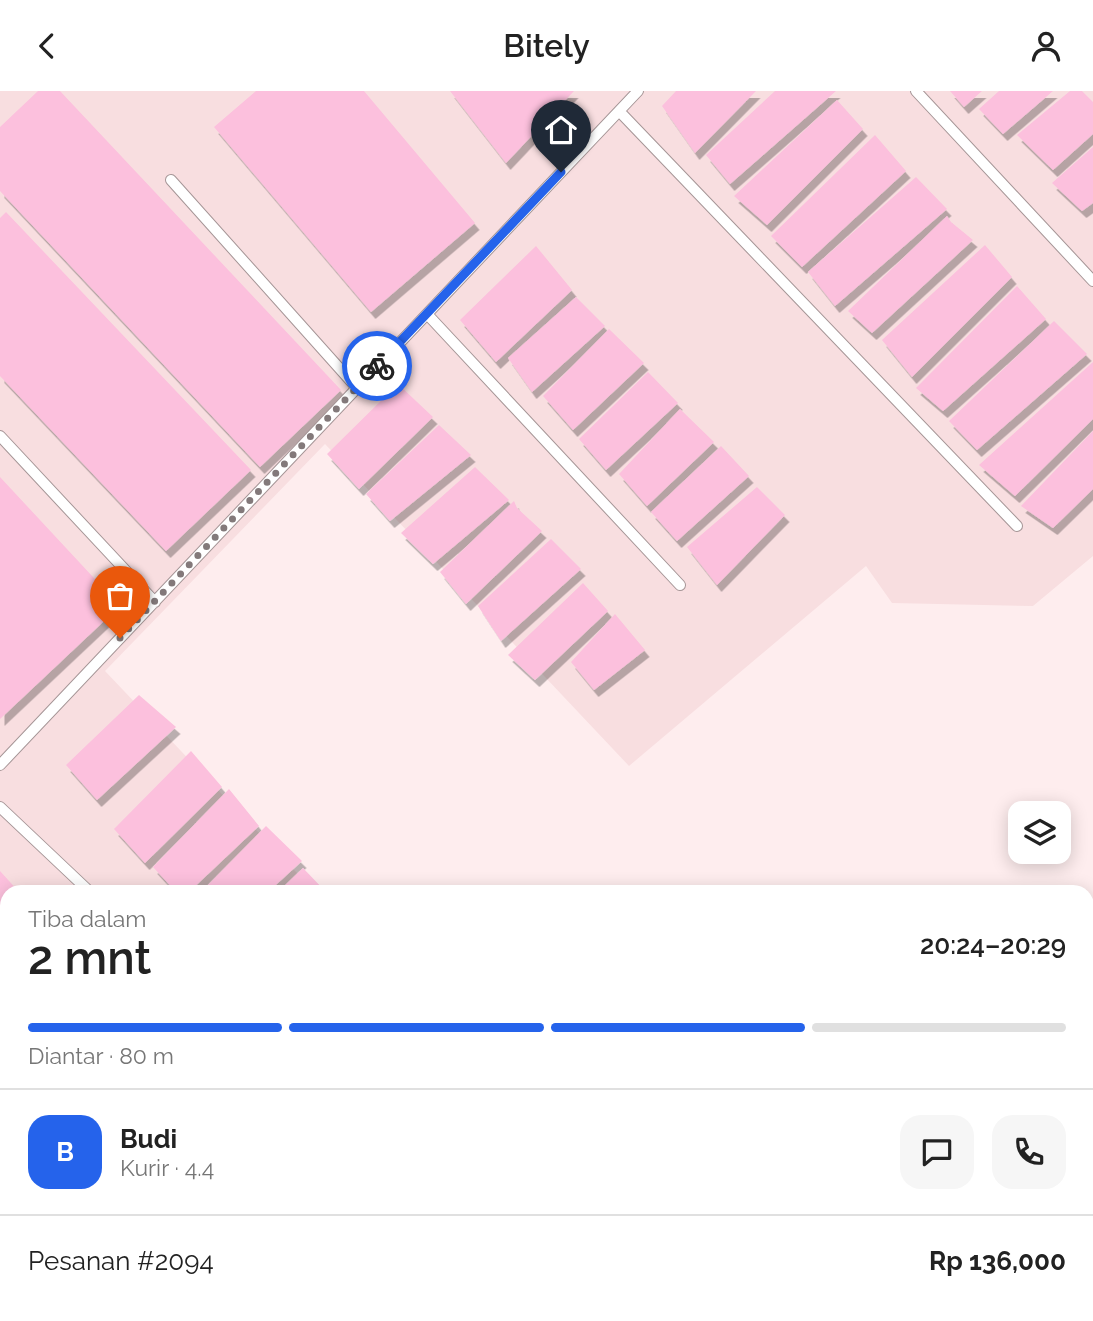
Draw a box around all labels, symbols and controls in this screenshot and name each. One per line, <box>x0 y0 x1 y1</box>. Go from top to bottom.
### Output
icon: back <box>28 27 66 65</box>
text: Bitely <box>503 27 590 64</box>
icon: person <box>1027 27 1065 65</box>
pin <box>531 100 591 172</box>
icon: home <box>542 111 580 149</box>
courier <box>342 331 412 401</box>
icon: bike <box>358 347 396 385</box>
pin <box>90 566 150 638</box>
icon: bag <box>101 577 139 615</box>
map controls <box>1008 801 1071 864</box>
button: layers <box>1008 801 1071 864</box>
text: Tiba dalam <box>28 905 146 932</box>
text: 20:24–20:29 <box>920 930 1066 960</box>
text: 2 mnt <box>28 931 151 985</box>
text: Diantar · 80 m <box>28 1042 174 1069</box>
button: chat <box>900 1115 974 1189</box>
button: phone <box>992 1115 1066 1189</box>
text: Budi <box>120 1124 177 1154</box>
text: B <box>56 1137 74 1167</box>
text: Kurir · 4.4 <box>120 1154 214 1181</box>
text: Pesanan #2094 <box>28 1246 214 1276</box>
text: Rp 136,000 <box>929 1246 1066 1276</box>

